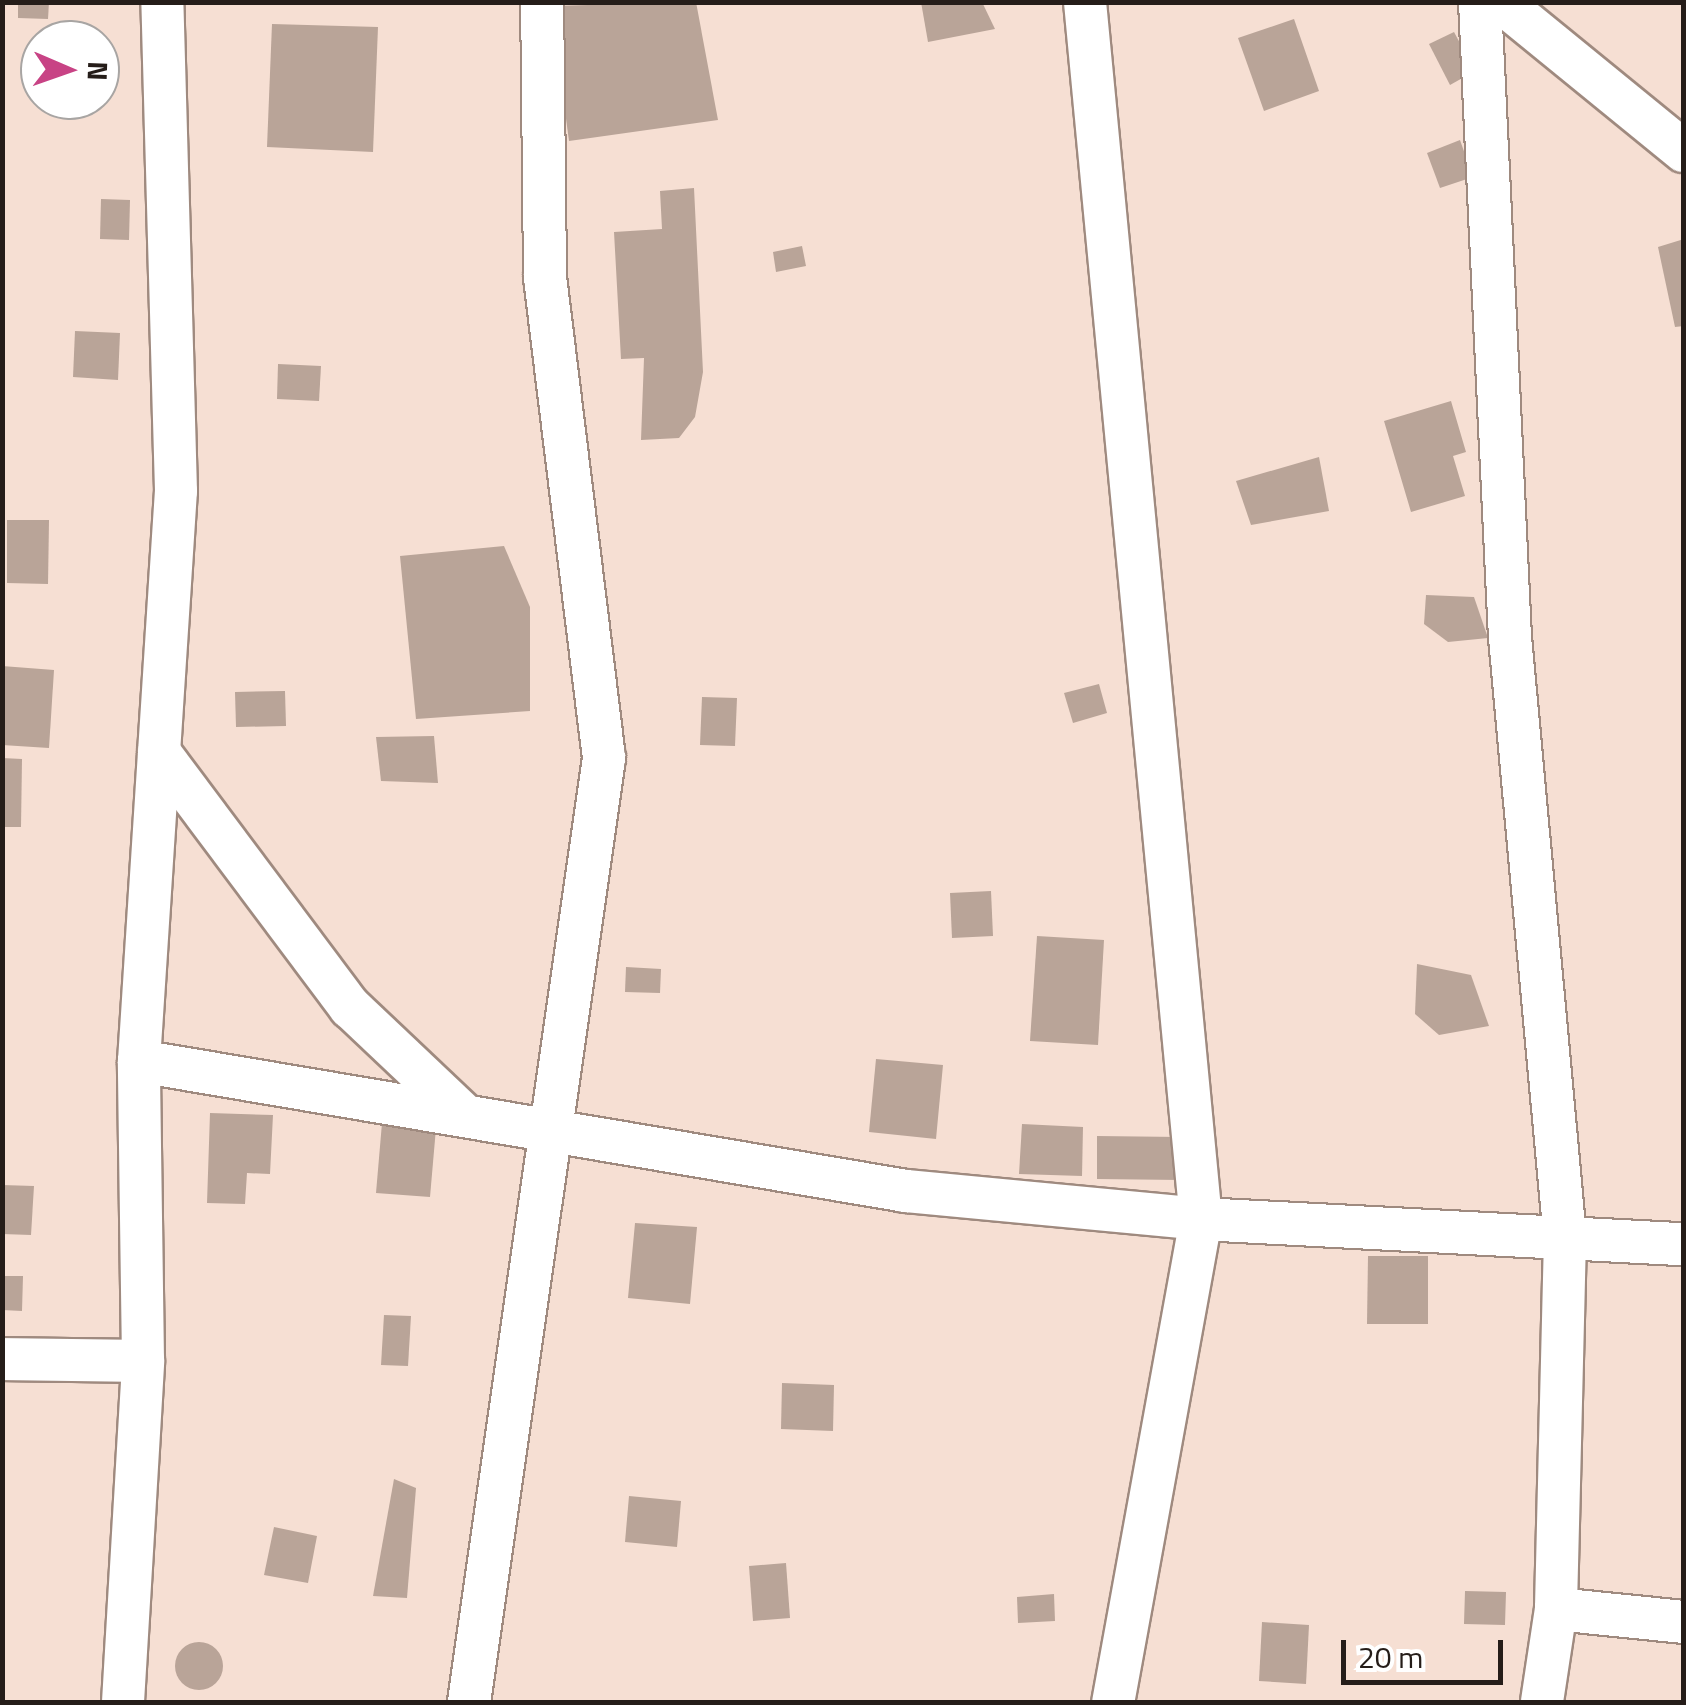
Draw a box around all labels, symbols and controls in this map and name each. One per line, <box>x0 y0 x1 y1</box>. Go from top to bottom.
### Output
north arrow <box>20 20 120 120</box>
text: N <box>77 61 120 81</box>
scale bar <box>1346 1620 1508 1682</box>
text: 20 m <box>1358 1634 1423 1680</box>

